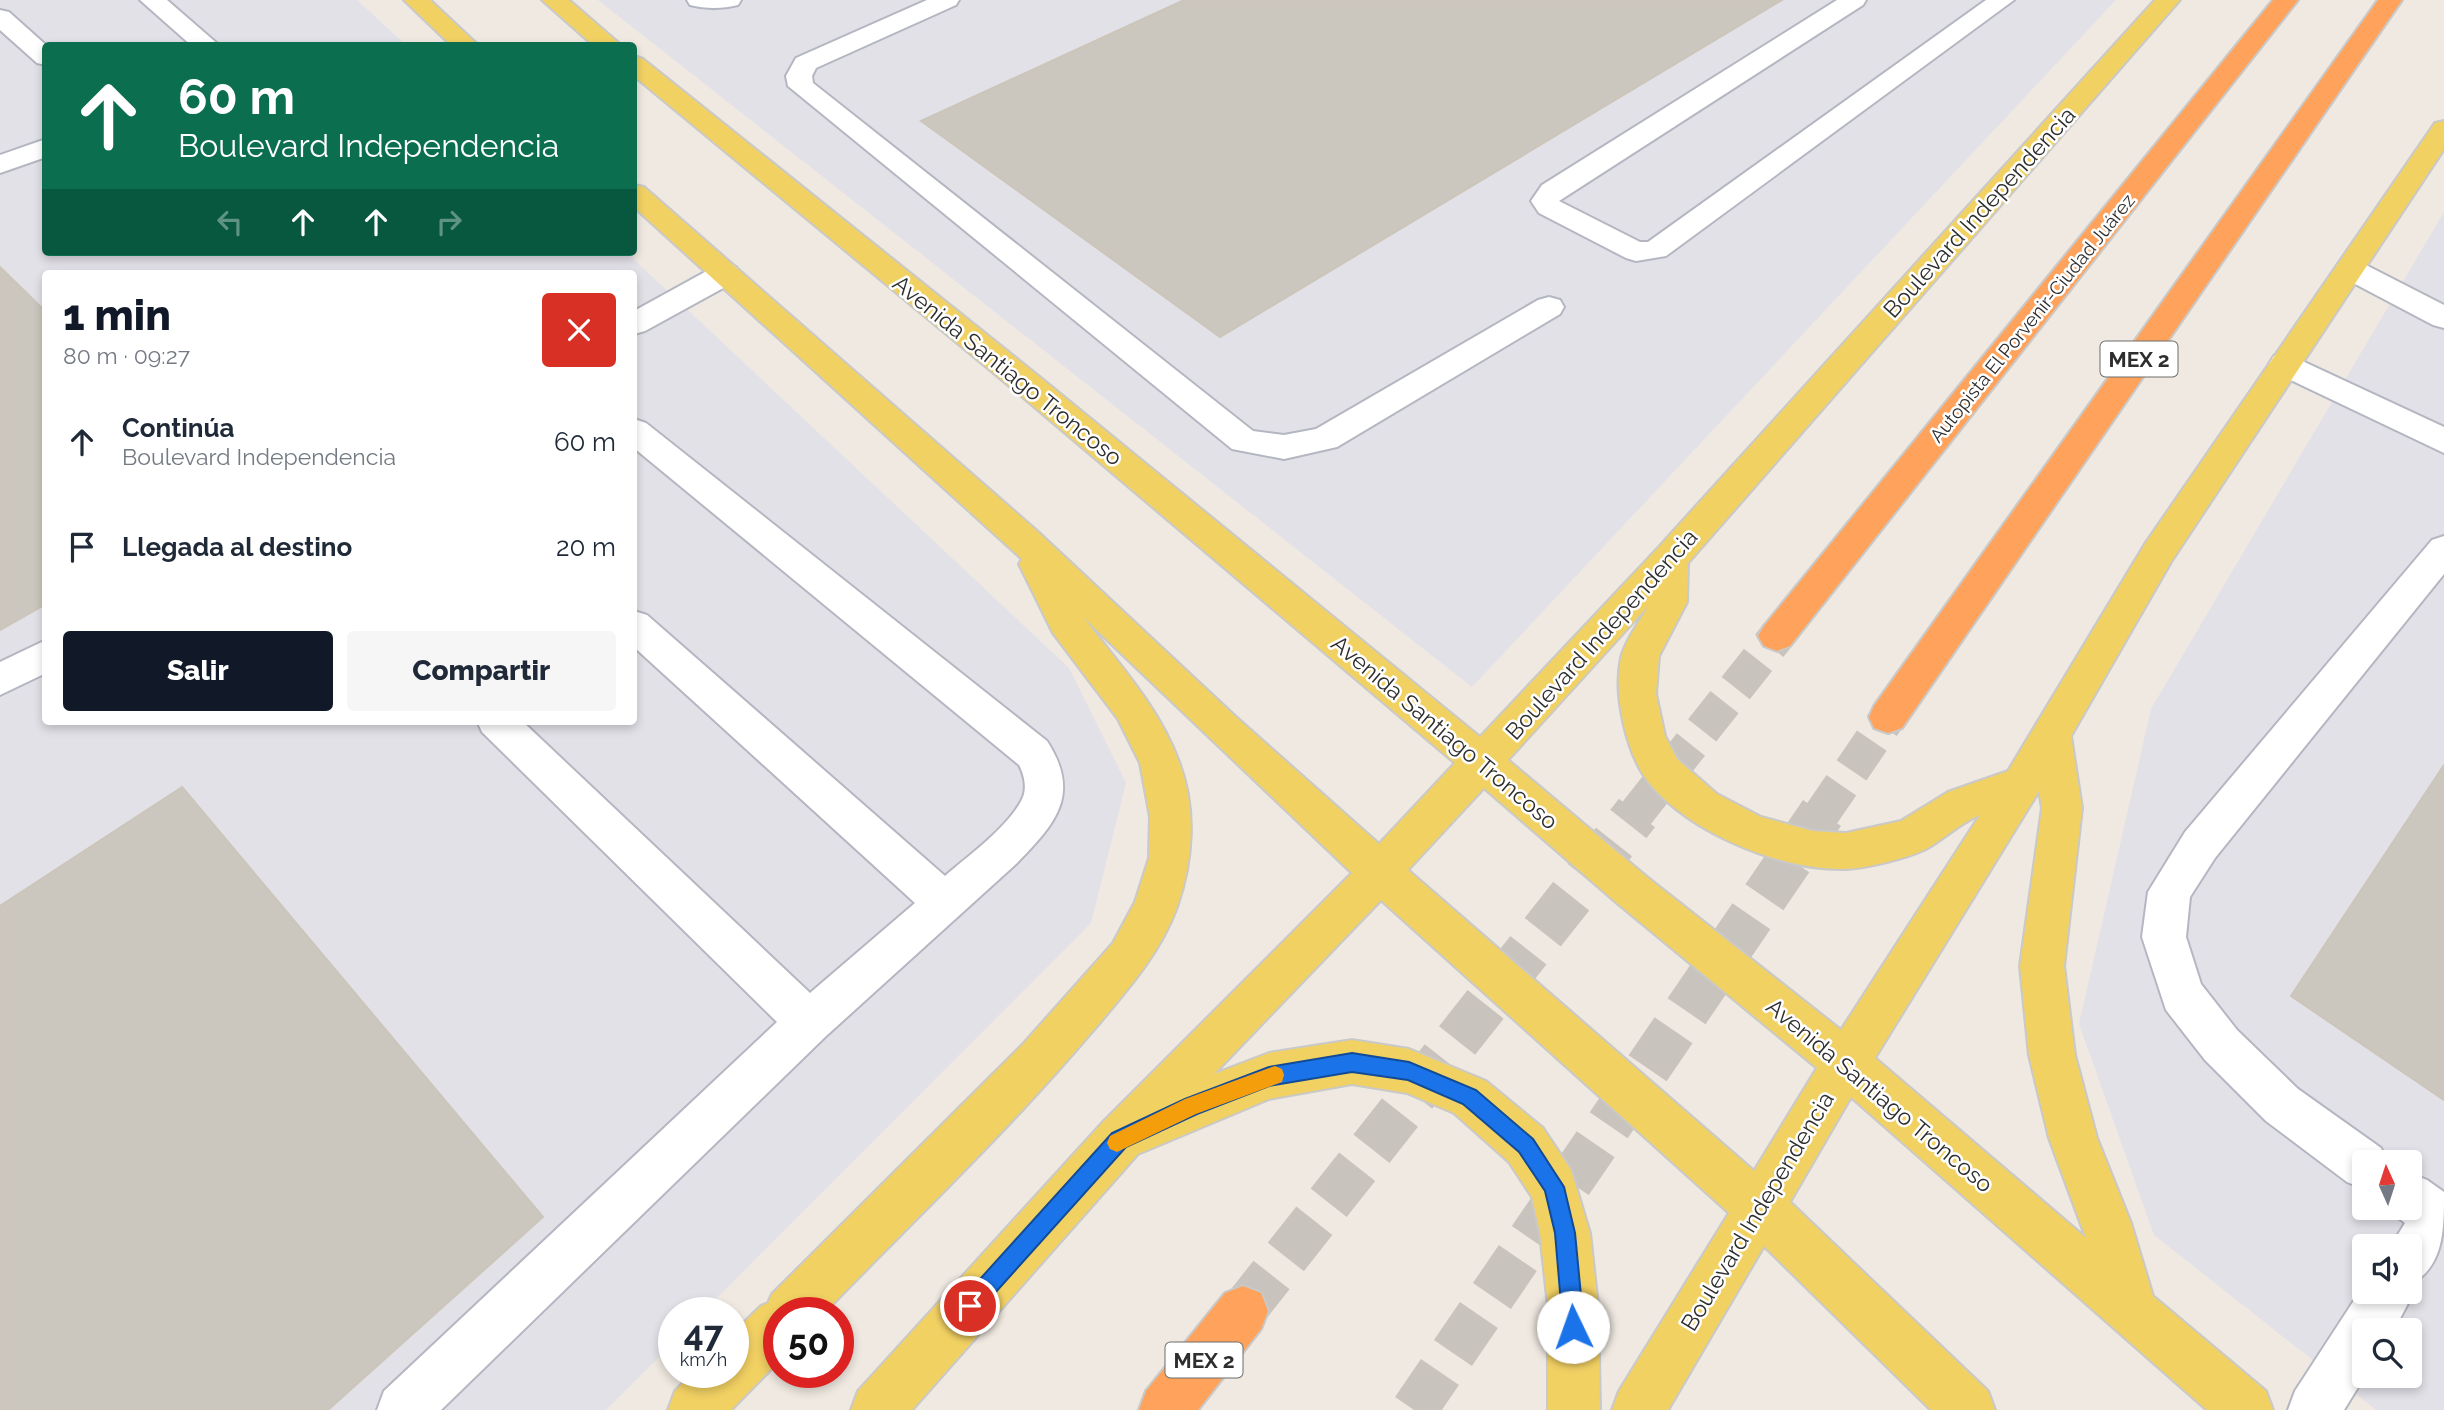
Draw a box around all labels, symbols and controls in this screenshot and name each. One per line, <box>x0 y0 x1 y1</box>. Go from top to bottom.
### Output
text: 60 m <box>178 68 295 125</box>
icon: ahead <box>63 70 154 161</box>
street label: Boulevard Independencia <box>1877 101 2081 323</box>
text: Boulevard Independencia <box>178 127 559 164</box>
street label: Autopista El Porvenir-Ciudad Juárez <box>1925 189 2139 447</box>
icon: left <box>211 203 249 241</box>
icon: ahead <box>284 203 322 241</box>
icon: ahead <box>357 203 395 241</box>
icon: right <box>430 203 468 241</box>
street label: Avenida Santiago Troncoso <box>888 269 1128 471</box>
text: 1 min <box>63 291 171 340</box>
button: close <box>542 293 616 367</box>
text: 80 m · 09:27 <box>63 342 190 369</box>
road number: MEX 2 <box>2100 342 2178 376</box>
text: Continúa <box>122 413 234 443</box>
icon: ahead <box>63 423 101 461</box>
text: 60 m <box>554 427 616 457</box>
text: Boulevard Independencia <box>122 443 396 470</box>
street label: Boulevard Independencia <box>1499 523 1703 745</box>
icon: arrive <box>63 528 101 566</box>
text: Llegada al destino <box>122 532 352 562</box>
text: 20 m <box>556 532 616 562</box>
street label: Avenida Santiago Troncoso <box>1326 629 1564 835</box>
button: Salir <box>63 631 333 711</box>
button: Compartir <box>347 631 616 711</box>
street label: Avenida Santiago Troncoso <box>1761 992 1999 1198</box>
street label: Boulevard Independencia <box>1675 1087 1839 1335</box>
north arrow <box>2352 1150 2422 1220</box>
map controls <box>2352 1150 2422 1388</box>
button: sound <box>2352 1234 2422 1304</box>
pin <box>940 1276 1000 1336</box>
icon: arrive <box>951 1287 989 1325</box>
position arrow <box>1536 1290 1610 1364</box>
speed limit sign: 50 <box>763 1297 854 1388</box>
text: 47 <box>684 1313 723 1354</box>
button: search <box>2352 1318 2422 1388</box>
road number: MEX 2 <box>1166 1342 1242 1378</box>
text: km/h <box>680 1349 727 1370</box>

